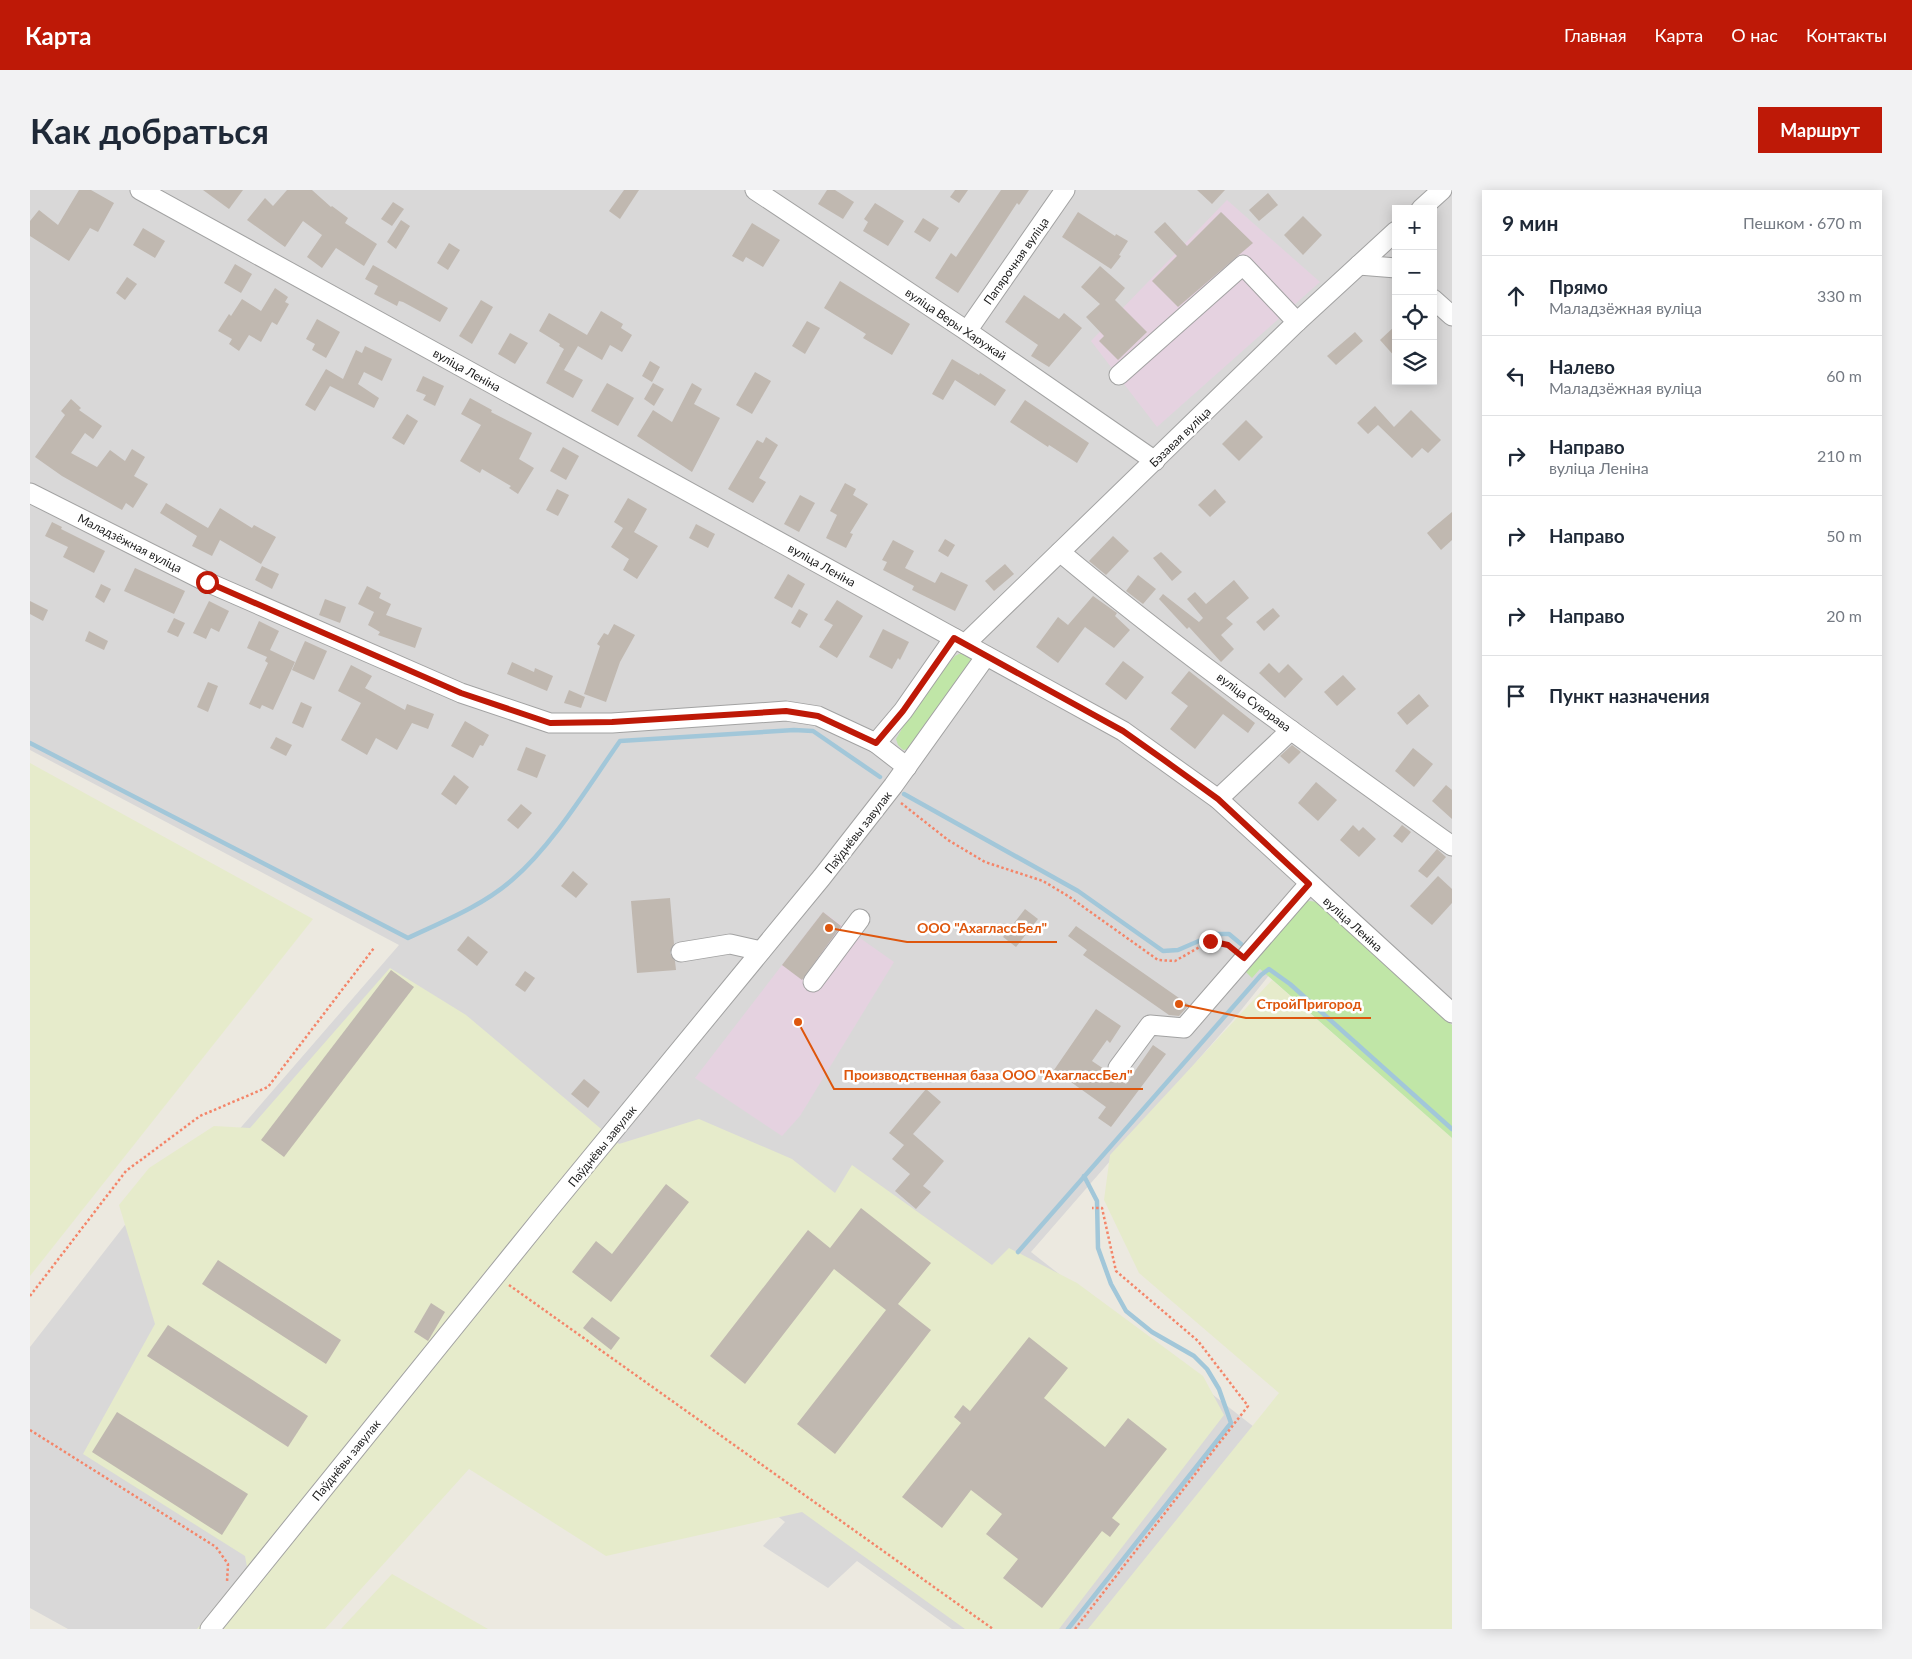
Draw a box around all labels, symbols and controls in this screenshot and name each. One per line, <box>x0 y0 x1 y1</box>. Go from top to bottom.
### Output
text: Карта <box>25 21 92 50</box>
text: Главная <box>1564 24 1627 46</box>
text: Карта <box>1655 24 1703 46</box>
text: О нас <box>1731 24 1778 46</box>
text: Контакты <box>1806 24 1887 46</box>
button: Маршрут <box>1758 107 1882 153</box>
text: Как добраться <box>30 109 269 151</box>
map controls <box>1392 205 1437 385</box>
button: + <box>1392 205 1437 250</box>
text: 9 мин <box>1502 210 1559 235</box>
text: Пешком · 670 m <box>1743 213 1862 232</box>
street label: Папярочная вуліца <box>980 214 1052 308</box>
button: − <box>1392 250 1437 295</box>
text: Прямо <box>1549 275 1608 298</box>
icon: ahead <box>1502 282 1530 310</box>
street label: вуліца Веры Харужай <box>903 285 1010 363</box>
text: 330 m <box>1817 286 1862 305</box>
button: locate <box>1392 295 1437 340</box>
text: Маладзёжная вуліца <box>1549 298 1702 317</box>
button: layers <box>1392 340 1437 385</box>
street label: вуліца Леніна <box>431 345 503 395</box>
text: Налево <box>1549 355 1615 378</box>
icon: left <box>1502 362 1530 390</box>
text: 60 m <box>1826 366 1862 385</box>
text: Маладзёжная вуліца <box>1549 378 1702 397</box>
street label: Бэзавая вуліца <box>1146 404 1214 470</box>
text: Направо <box>1549 435 1625 458</box>
icon: right <box>1502 442 1530 470</box>
text: 210 m <box>1817 446 1862 465</box>
text: вуліца Леніна <box>1549 458 1649 477</box>
street label: Маладзёжная вуліца <box>75 510 185 576</box>
icon: right <box>1502 522 1530 550</box>
text: Направо <box>1549 524 1625 547</box>
text: 50 m <box>1826 526 1862 545</box>
street label: вуліца Леніна <box>786 540 858 590</box>
route start <box>196 571 219 594</box>
icon: right <box>1502 602 1530 630</box>
text: Направо <box>1549 604 1625 627</box>
text: 20 m <box>1826 606 1862 625</box>
street label: вуліца Суворава <box>1214 669 1294 735</box>
icon: arrive <box>1502 682 1530 710</box>
text: Пункт назначения <box>1549 684 1710 707</box>
street label: Паўднёвы завулак <box>821 787 895 876</box>
street label: вуліца Леніна <box>1320 893 1386 955</box>
callout: ООО "АхаглассБел" <box>907 913 1057 942</box>
text: ООО "АхаглассБел" <box>917 919 1047 936</box>
route end <box>1199 930 1222 953</box>
callout: СтройПригород <box>1246 989 1371 1018</box>
text: СтройПригород <box>1256 995 1362 1012</box>
callout: Производственная база ООО "АхаглассБел" <box>834 1060 1143 1089</box>
text: Производственная база ООО "АхаглассБел" <box>844 1066 1132 1083</box>
street label: Паўднёвы завулак <box>565 1102 640 1190</box>
street label: Паўднёвы завулак <box>309 1416 384 1504</box>

